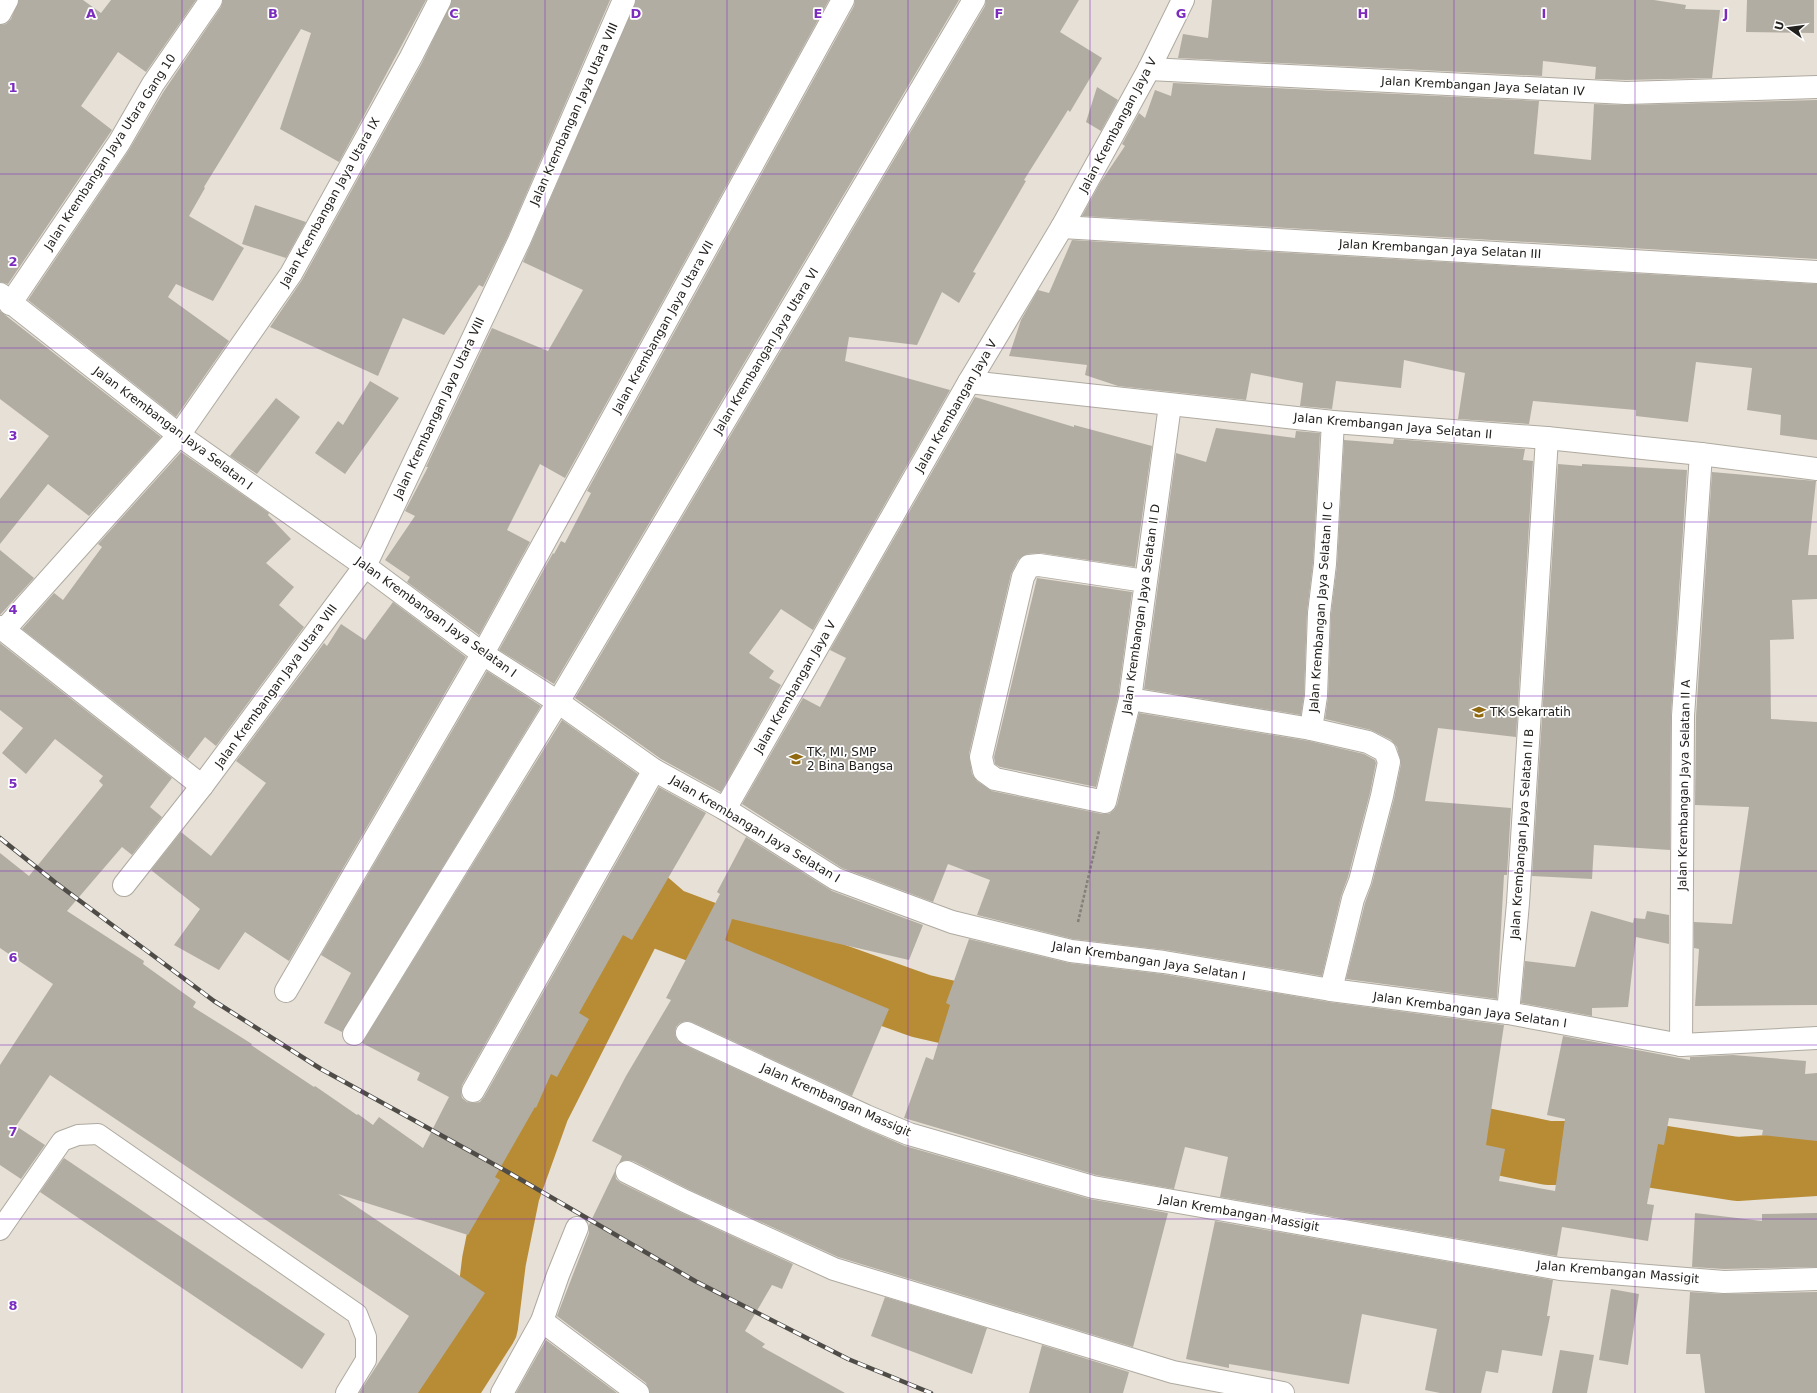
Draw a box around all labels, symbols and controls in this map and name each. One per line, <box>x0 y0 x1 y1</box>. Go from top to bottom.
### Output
text: A <box>86 6 96 21</box>
text: B <box>268 6 278 21</box>
text: C <box>449 6 459 21</box>
text: D <box>631 6 642 21</box>
text: E <box>814 6 822 21</box>
text: F <box>995 6 1003 21</box>
text: G <box>1176 6 1186 21</box>
text: H <box>1358 6 1368 21</box>
text: I <box>1542 6 1546 21</box>
text: J <box>1723 6 1728 21</box>
north arrow <box>1769 8 1809 48</box>
street label: Jalan Krembangan Jaya Utara VIII <box>527 20 621 208</box>
text: U <box>1772 20 1787 32</box>
street label: Jalan Krembangan Jaya Utara Gang 10 <box>41 51 179 253</box>
street label: Jalan Krembangan Jaya V <box>1076 54 1160 196</box>
street label: Jalan Krembangan Jaya Selatan IV <box>1380 74 1586 98</box>
text: 1 <box>8 80 18 95</box>
street label: Jalan Krembangan Jaya Utara IX <box>277 115 383 290</box>
street label: Jalan Krembangan Jaya Selatan III <box>1338 237 1541 261</box>
street label: Jalan Krembangan Jaya Utara VII <box>609 238 716 417</box>
text: 2 <box>8 254 18 269</box>
street label: Jalan Krembangan Jaya Utara VI <box>710 265 821 438</box>
street label: Jalan Krembangan Jaya Utara VIII <box>390 315 487 502</box>
street label: Jalan Krembangan Jaya V <box>912 336 1000 476</box>
street label: Jalan Krembangan Jaya Selatan I <box>90 363 255 492</box>
street label: Jalan Krembangan Jaya Selatan II <box>1292 410 1493 442</box>
text: 3 <box>8 428 18 443</box>
street label: Jalan Krembangan Jaya Selatan II C <box>1307 501 1335 714</box>
street label: Jalan Krembangan Jaya Selatan II D <box>1119 503 1163 716</box>
street label: Jalan Krembangan Jaya Selatan I <box>352 553 519 680</box>
text: 4 <box>8 602 18 617</box>
street label: Jalan Krembangan Jaya Utara VIII <box>211 602 340 771</box>
street label: Jalan Krembangan Jaya V <box>751 617 839 757</box>
street label: Jalan Krembangan Jaya Selatan II A <box>1675 679 1693 892</box>
school or university icon: TK Sekarratih <box>1471 704 1487 720</box>
place label: TK Sekarratih <box>1489 705 1571 719</box>
street label: Jalan Krembangan Jaya Selatan II B <box>1508 728 1536 941</box>
place label: TK, MI, SMP 2 Bina Bangsa <box>806 745 893 773</box>
school or university icon: TK, MI, SMP 2 Bina Bangsa <box>788 751 804 767</box>
street label: Jalan Krembangan Jaya Selatan I <box>667 772 842 885</box>
text: 5 <box>8 776 18 791</box>
street label: Jalan Krembangan Jaya Selatan I <box>1050 939 1247 983</box>
text: 6 <box>8 950 18 965</box>
street label: Jalan Krembangan Jaya Selatan I <box>1371 989 1568 1031</box>
street label: Jalan Krembangan Massigit <box>758 1060 913 1140</box>
text: 7 <box>8 1124 18 1139</box>
street label: Jalan Krembangan Massigit <box>1157 1192 1321 1234</box>
street label: Jalan Krembangan Massigit <box>1535 1258 1700 1286</box>
text: 8 <box>8 1298 18 1313</box>

